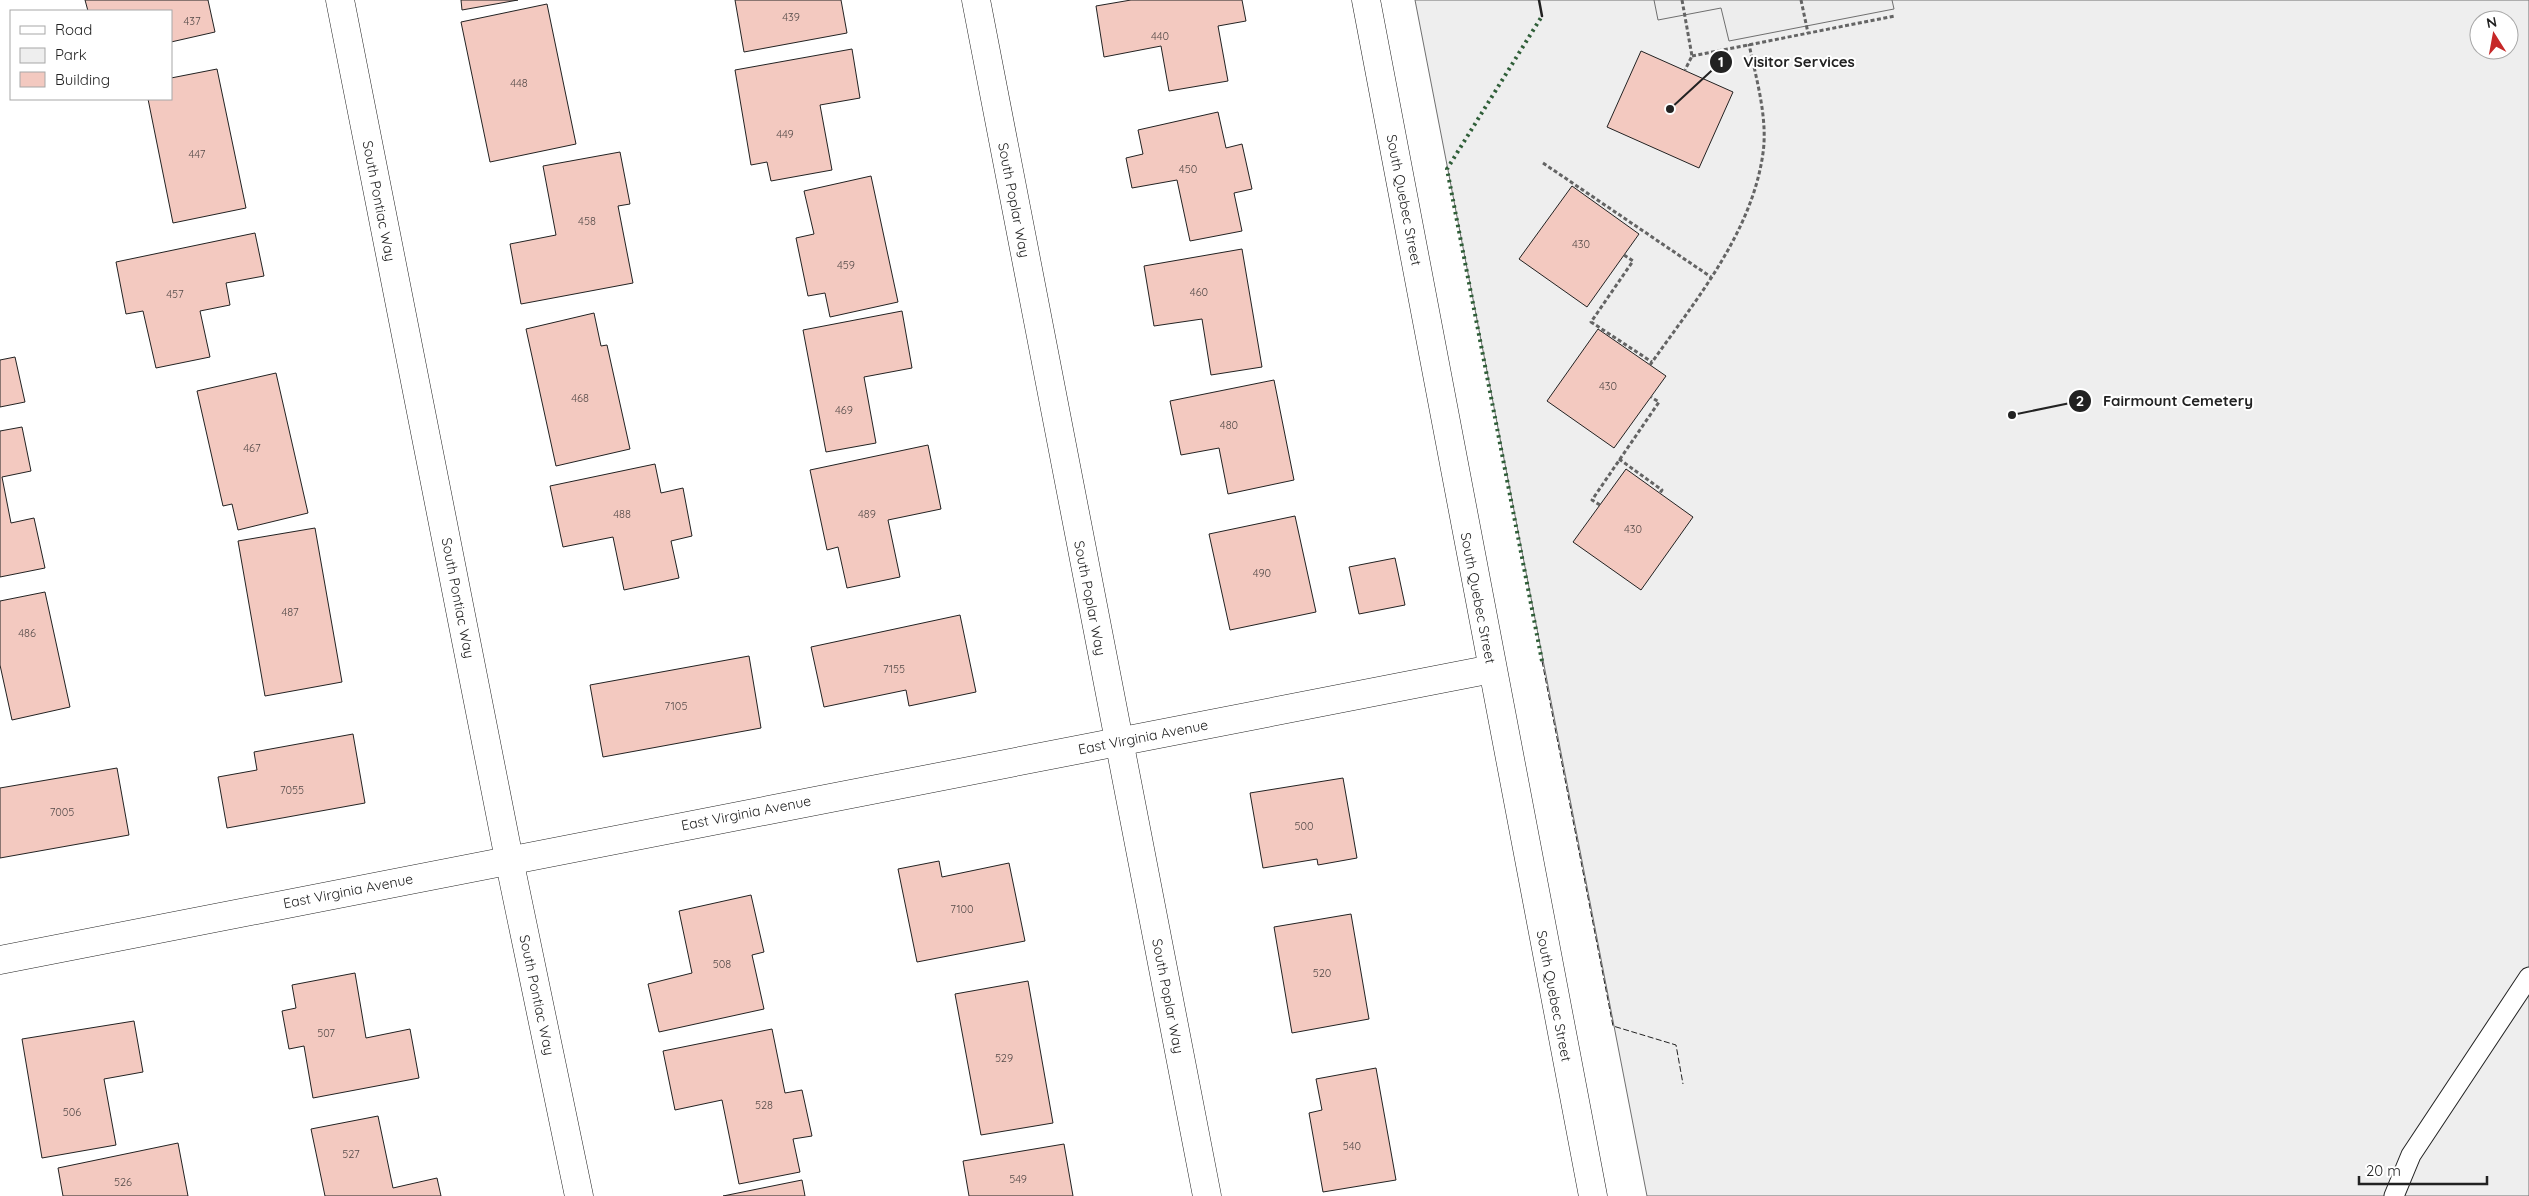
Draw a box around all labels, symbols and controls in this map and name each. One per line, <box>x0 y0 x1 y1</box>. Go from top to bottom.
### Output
legend <box>10 10 172 100</box>
house number: 439 <box>782 10 800 24</box>
north arrow <box>2469 10 2519 60</box>
text: N <box>2485 12 2498 32</box>
house number: 437 <box>183 14 201 28</box>
text: Road <box>55 20 92 39</box>
house number: 440 <box>1151 29 1169 43</box>
text: Park <box>55 45 87 64</box>
callout: Visitor Services <box>1709 47 1865 77</box>
text: 1 <box>1718 52 1724 71</box>
text: Visitor Services <box>1743 52 1855 71</box>
text: Building <box>55 70 110 89</box>
house number: 448 <box>510 76 528 90</box>
house number: 449 <box>776 127 794 141</box>
street label: South Quebec Street <box>1382 133 1426 267</box>
street label: South Pontiac Way <box>358 139 400 263</box>
street label: South Poplar Way <box>994 141 1034 259</box>
house number: 447 <box>189 147 206 161</box>
house number: 450 <box>1179 162 1197 176</box>
house number: 458 <box>578 214 596 228</box>
house number: 430 <box>1572 237 1590 251</box>
house number: 459 <box>837 258 855 272</box>
house number: 460 <box>1190 285 1208 299</box>
house number: 457 <box>166 287 184 301</box>
house number: 430 <box>1599 379 1617 393</box>
callout: Fairmount Cemetery <box>2068 386 2263 416</box>
house number: 468 <box>571 391 589 405</box>
text: 2 <box>2076 391 2084 410</box>
text: Fairmount Cemetery <box>2103 391 2253 410</box>
house number: 469 <box>835 403 853 417</box>
house number: 480 <box>1220 418 1238 432</box>
house number: 467 <box>243 441 261 455</box>
house number: 488 <box>613 507 631 521</box>
house number: 489 <box>858 507 876 521</box>
house number: 430 <box>1624 522 1642 536</box>
street label: South Quebec Street <box>1456 531 1500 665</box>
street label: South Pontiac Way <box>437 536 479 660</box>
street label: South Poplar Way <box>1070 539 1110 657</box>
house number: 490 <box>1253 566 1271 580</box>
house number: 487 <box>281 605 299 619</box>
house number: 486 <box>18 626 36 640</box>
house number: 7155 <box>883 662 905 676</box>
house number: 7105 <box>665 699 687 713</box>
street label: East Virginia Avenue <box>1076 716 1210 758</box>
house number: 7055 <box>280 783 304 797</box>
street label: East Virginia Avenue <box>679 792 813 834</box>
house number: 7005 <box>50 805 74 819</box>
house number: 500 <box>1294 819 1314 833</box>
street label: East Virginia Avenue <box>281 870 415 912</box>
house number: 7100 <box>950 902 974 916</box>
street label: South Quebec Street <box>1532 929 1576 1063</box>
street label: South Pontiac Way <box>515 933 559 1057</box>
street label: South Poplar Way <box>1148 937 1188 1055</box>
house number: 508 <box>713 957 731 971</box>
house number: 520 <box>1313 966 1331 980</box>
house number: 507 <box>317 1026 335 1040</box>
house number: 529 <box>995 1051 1013 1065</box>
house number: 528 <box>755 1098 773 1112</box>
house number: 506 <box>63 1105 81 1119</box>
house number: 540 <box>1343 1139 1361 1153</box>
house number: 527 <box>342 1147 360 1161</box>
scale bar <box>2359 1154 2486 1186</box>
text: 20 m <box>2366 1161 2401 1180</box>
house number: 549 <box>1009 1172 1027 1186</box>
house number: 526 <box>114 1175 132 1189</box>

